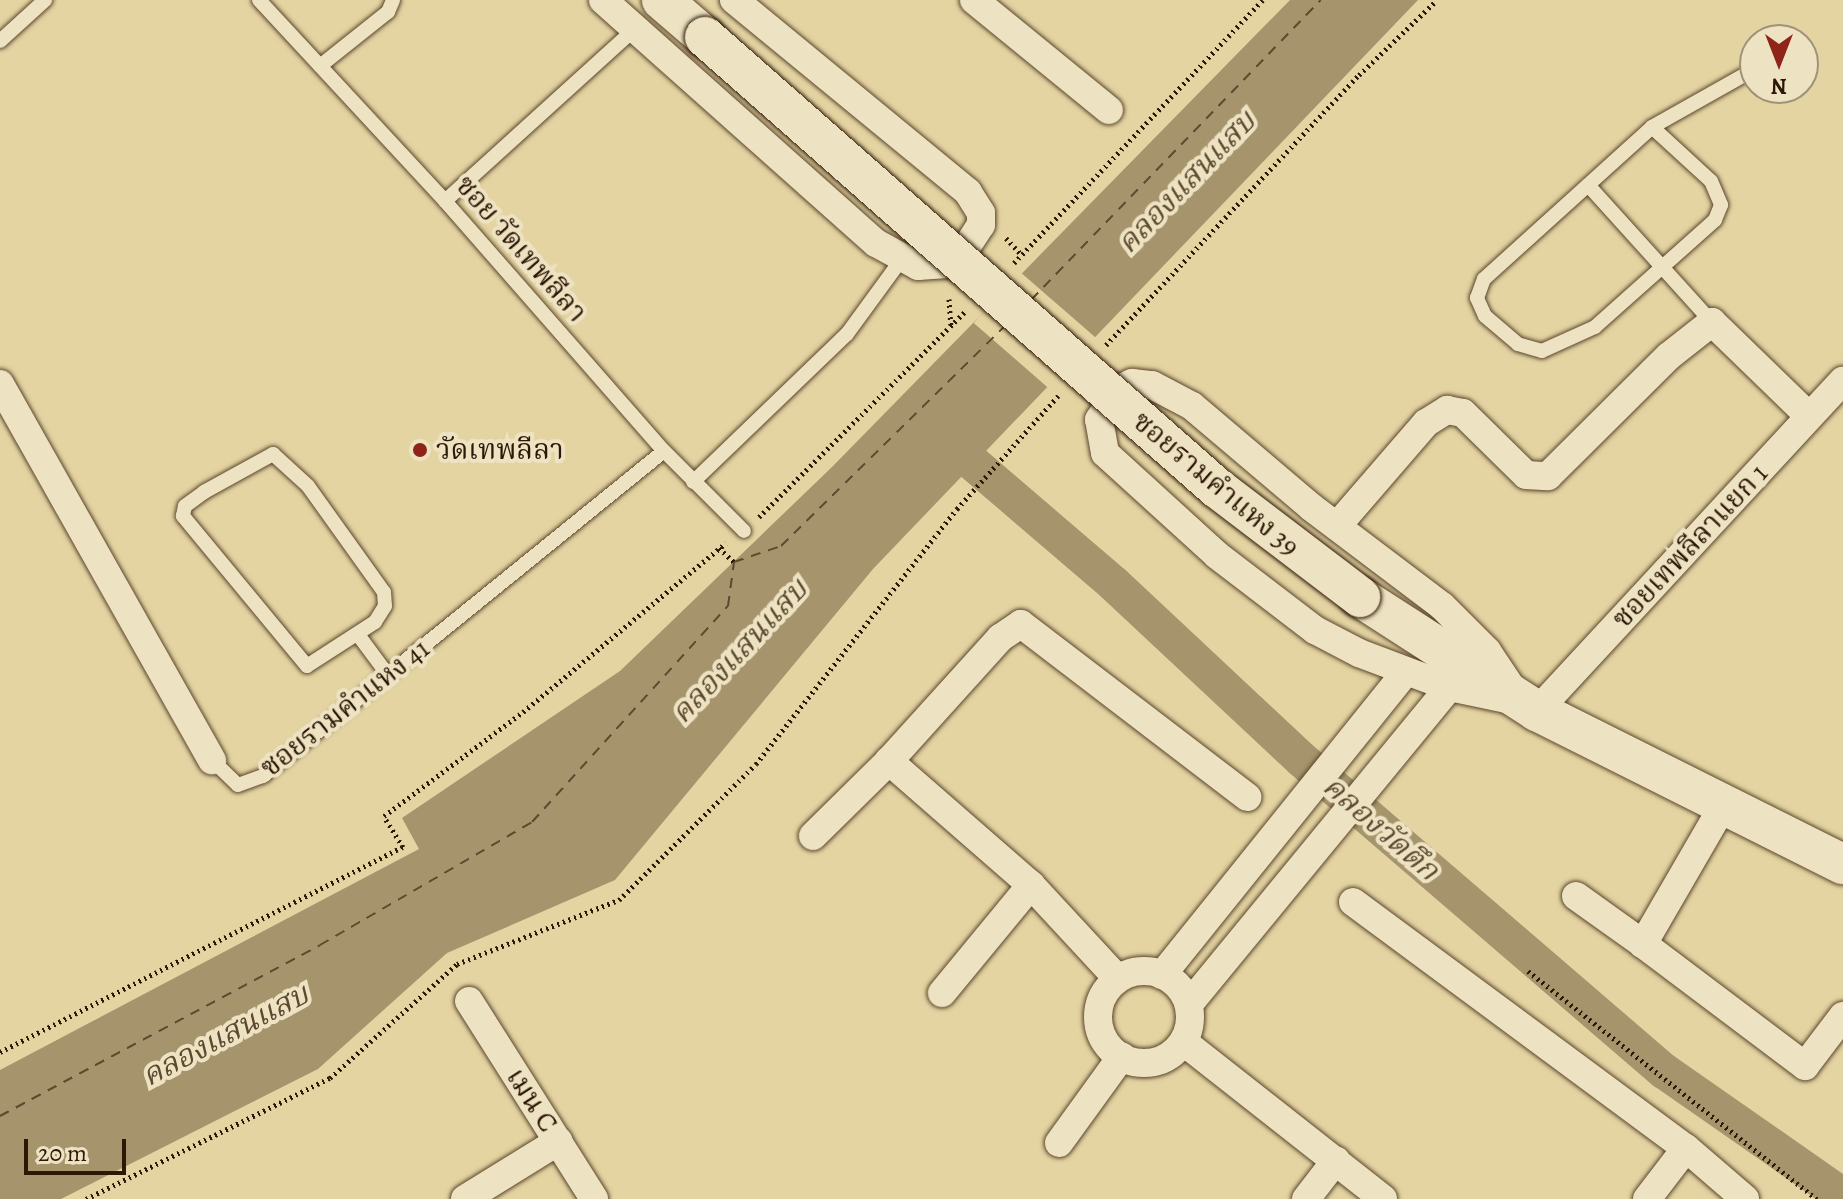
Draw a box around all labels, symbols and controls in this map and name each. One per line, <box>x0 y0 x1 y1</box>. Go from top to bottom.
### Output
north arrow <box>1739 24 1819 104</box>
text: N <box>1771 71 1787 101</box>
water label: คลองแสนแสบ <box>1109 103 1263 261</box>
street label: ซอย วัดเทพลีลา <box>448 169 594 329</box>
street label: ซอยรามคำแหง 39 <box>1126 405 1306 563</box>
place label: วัดเทพลีลา <box>436 433 564 467</box>
marker: วัดเทพลีลา <box>411 441 429 459</box>
street label: ซอยเทพลีลาแยก 1 <box>1605 457 1775 635</box>
water label: คลองแสนแสบ <box>663 571 815 731</box>
street label: ซอยรามคำแหง 41 <box>254 632 436 784</box>
water label: คลองวัดตึก <box>1316 768 1446 888</box>
water label: คลองแสนแสบ <box>135 976 315 1094</box>
street label: เมน C <box>499 1062 565 1138</box>
scale bar <box>28 1123 130 1173</box>
text: 20 m <box>38 1137 87 1169</box>

